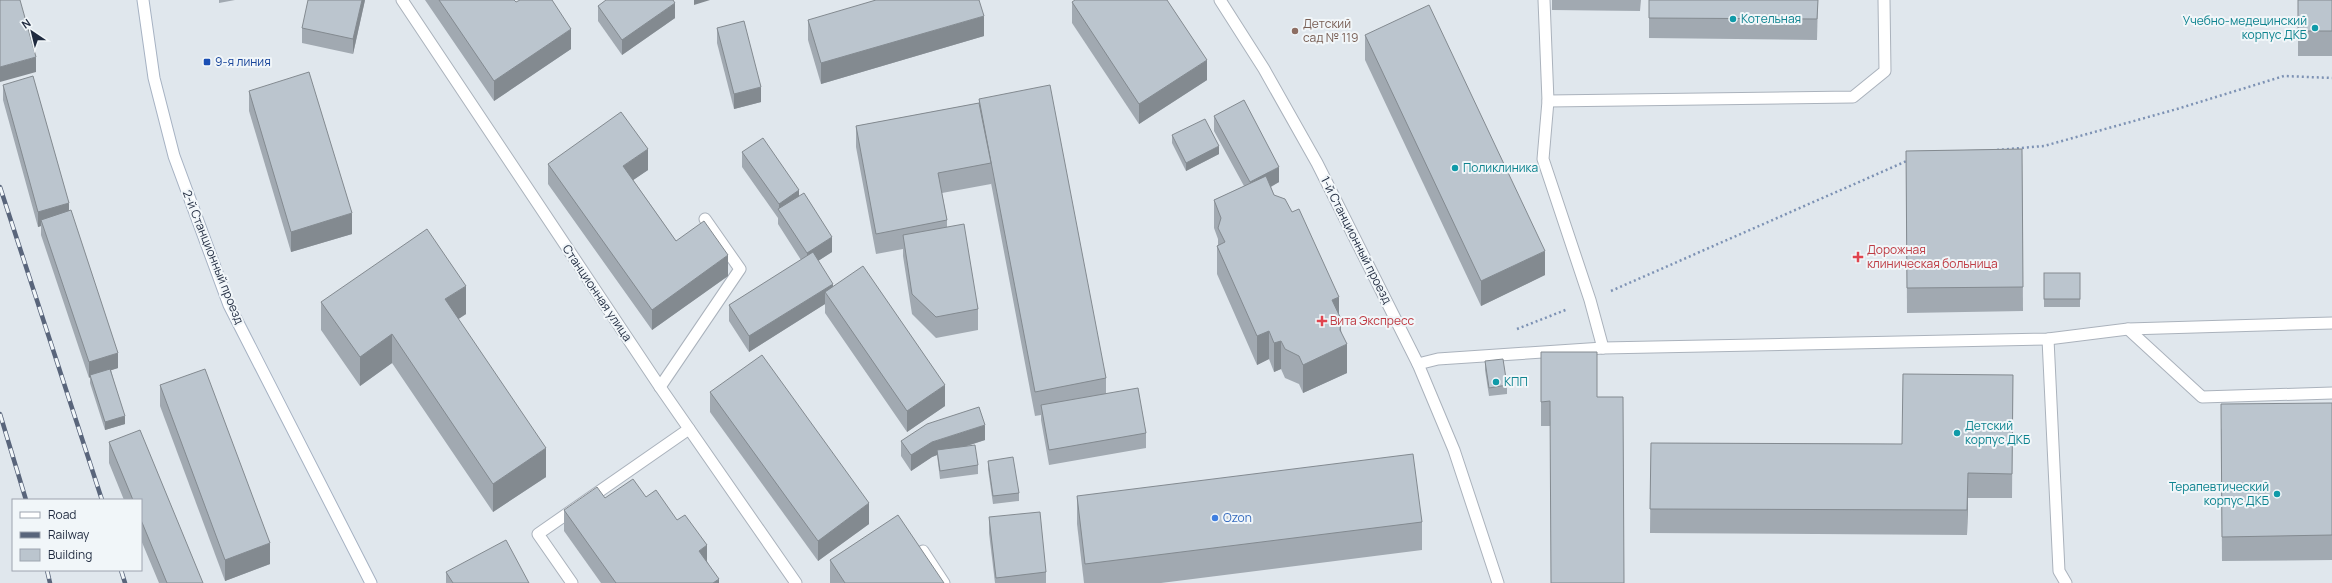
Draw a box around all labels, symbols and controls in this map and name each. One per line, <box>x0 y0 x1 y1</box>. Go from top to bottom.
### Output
place label: Котельная <box>1741 10 1801 27</box>
north arrow <box>12 12 52 52</box>
place label: Учебно-медецинский корпус ДКБ <box>2183 12 2307 43</box>
marker: Котельная <box>1728 14 1738 24</box>
text: N <box>18 15 34 32</box>
place label: Детский сад № 119 <box>1303 15 1358 46</box>
marker: Учебно-медецинский корпус ДКБ <box>2310 23 2320 33</box>
marker: Детский сад № 119 <box>1290 26 1300 36</box>
place label: 9-я линия <box>215 53 271 70</box>
marker: 9-я линия <box>202 57 212 67</box>
place label: Поликлиника <box>1463 159 1538 176</box>
marker: Поликлиника <box>1450 163 1460 173</box>
street label: 1-й Станционный проезд <box>1317 173 1396 306</box>
street label: 2-й Станционный проезд <box>179 187 248 326</box>
street label: Станционная улица <box>559 241 636 344</box>
place label: Дорожная клиническая больница <box>1867 241 1998 272</box>
marker: Дорожная клиническая больница <box>1852 251 1864 263</box>
place label: Вита Экспресс <box>1330 312 1414 329</box>
marker: Вита Экспресс <box>1317 316 1327 326</box>
place label: КПП <box>1504 373 1528 390</box>
marker: КПП <box>1491 377 1501 387</box>
place label: Детский корпус ДКБ <box>1965 417 2030 448</box>
marker: Детский корпус ДКБ <box>1952 428 1962 438</box>
place label: Терапевтический корпус ДКБ <box>2169 478 2269 509</box>
marker: Терапевтический корпус ДКБ <box>2272 489 2282 499</box>
legend <box>12 499 142 571</box>
text: Road <box>48 506 76 523</box>
place label: Ozon <box>1223 509 1252 526</box>
marker: Ozon <box>1210 513 1220 523</box>
text: Railway <box>48 526 90 543</box>
text: Building <box>48 546 92 563</box>

